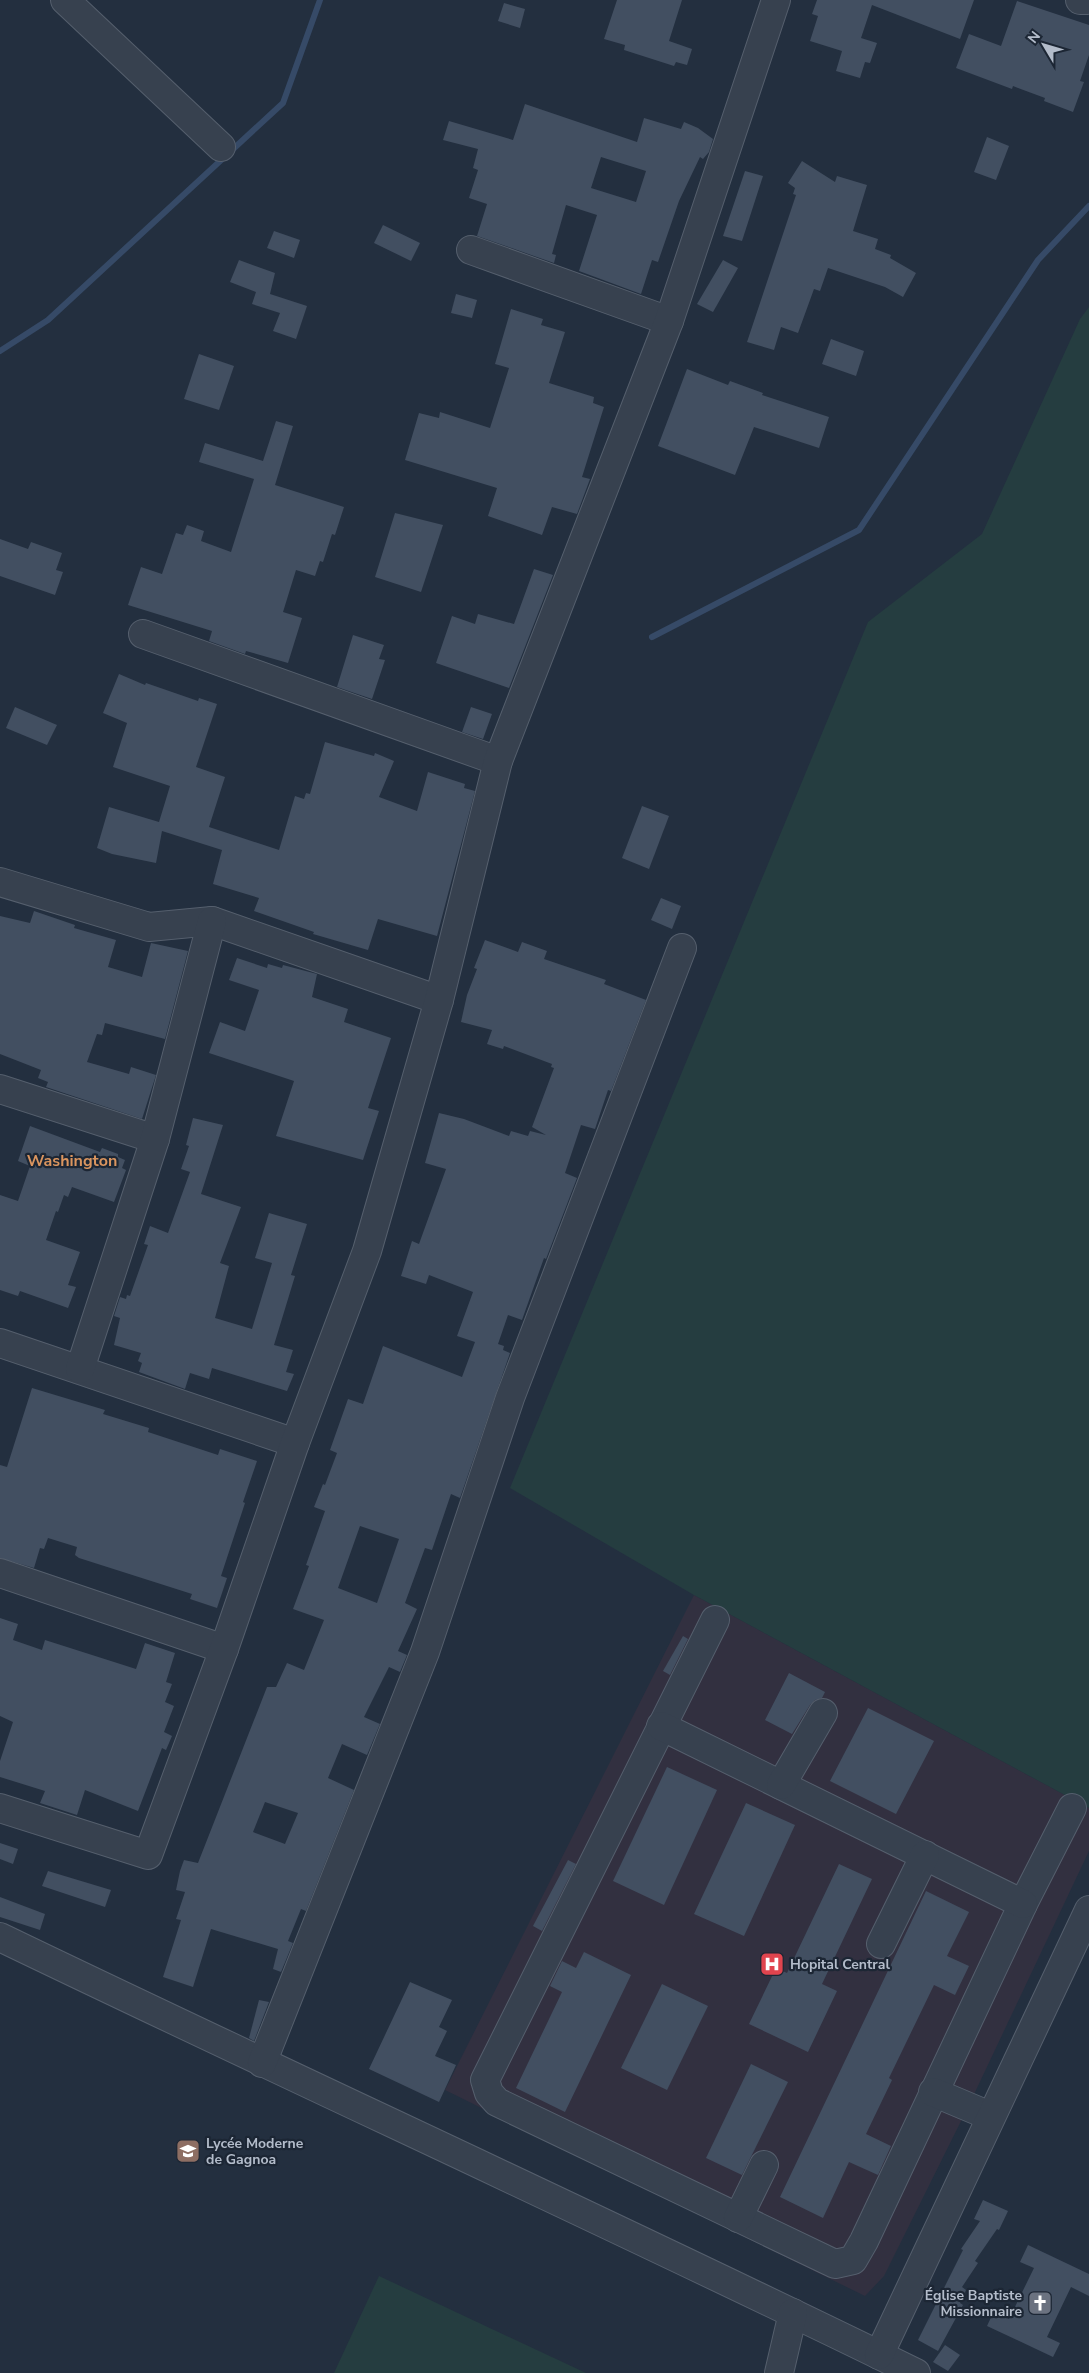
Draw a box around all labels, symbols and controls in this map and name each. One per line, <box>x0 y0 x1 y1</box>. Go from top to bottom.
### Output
north arrow <box>1019 20 1069 70</box>
text: N <box>1023 27 1045 47</box>
district label: Washington <box>27 1150 117 1172</box>
hospital icon: Hopital Central <box>759 1951 785 1977</box>
place label: Hopital Central <box>790 1955 890 1974</box>
place label: Lycée Moderne de Gagnoa <box>206 2134 304 2169</box>
school or university icon: Lycée Moderne de Gagnoa <box>175 2138 201 2164</box>
place label: Église Baptiste Missionnaire <box>925 2286 1022 2321</box>
church icon: Église Baptiste Missionnaire <box>1027 2290 1053 2316</box>

